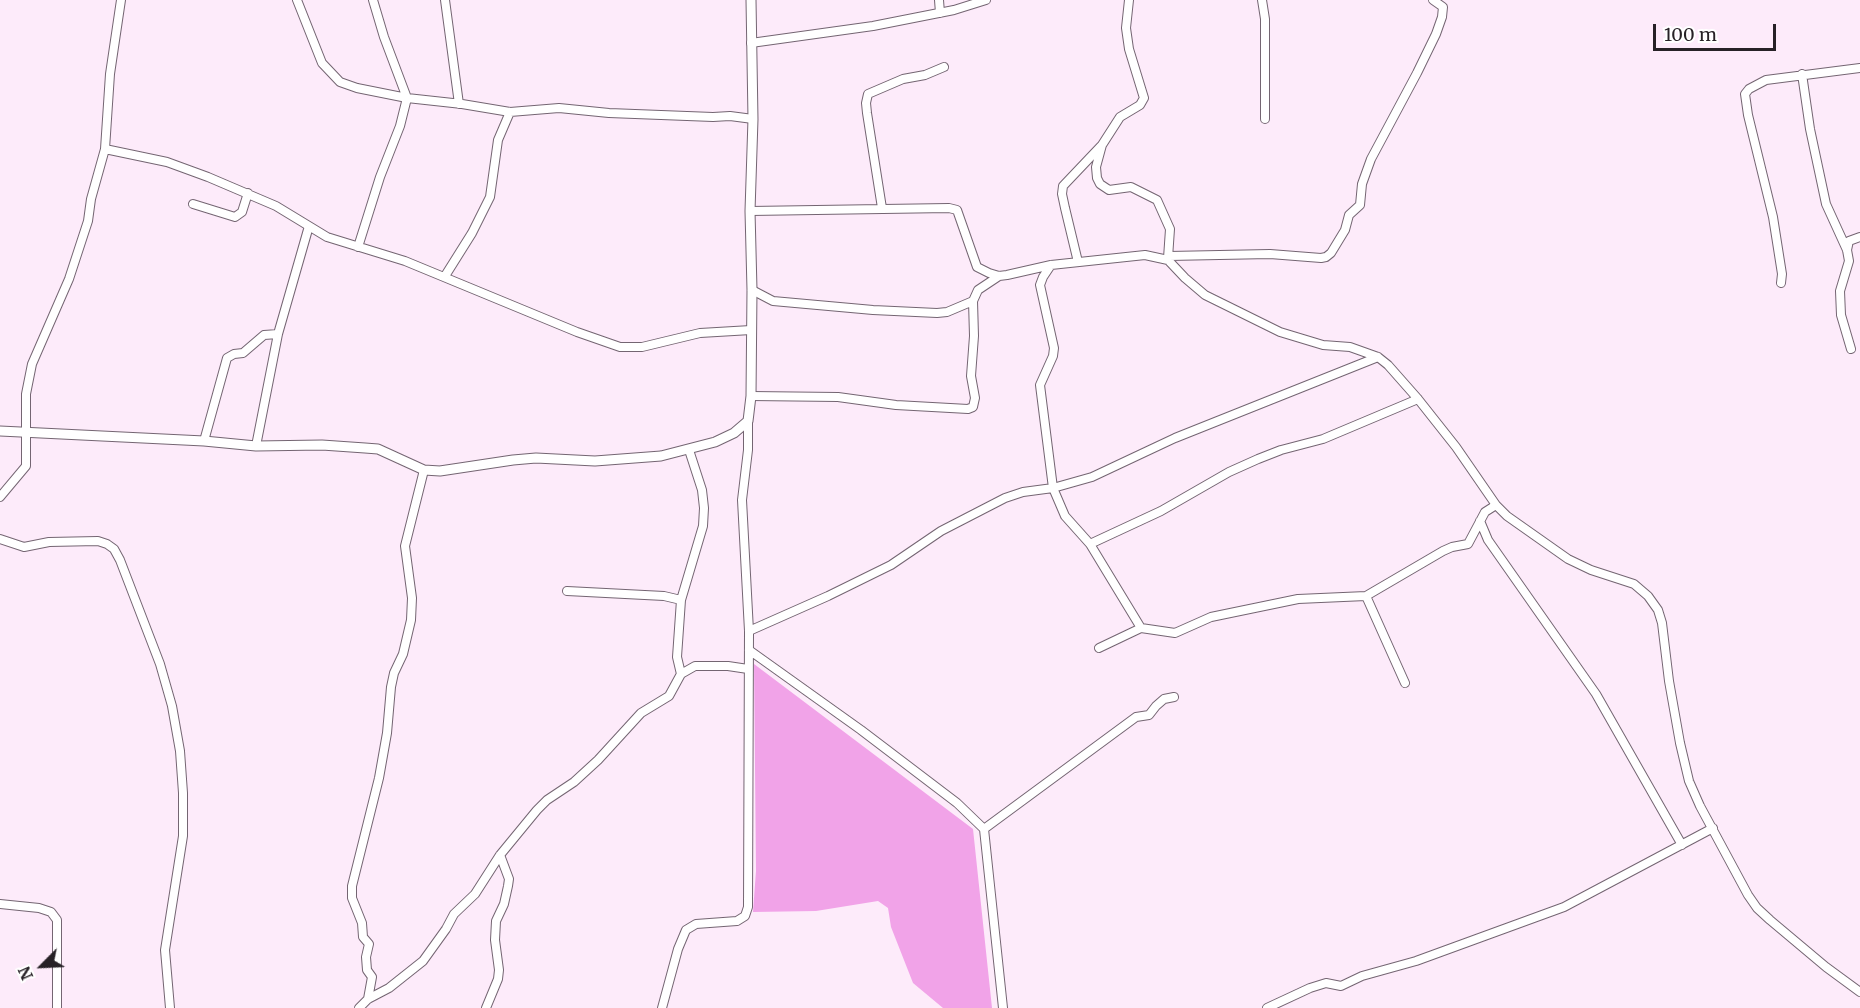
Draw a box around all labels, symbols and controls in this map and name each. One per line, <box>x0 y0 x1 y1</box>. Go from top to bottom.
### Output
scale bar <box>1656 12 1779 50</box>
text: 100 m <box>1664 23 1717 46</box>
north arrow <box>12 936 72 996</box>
text: N <box>14 963 37 983</box>

